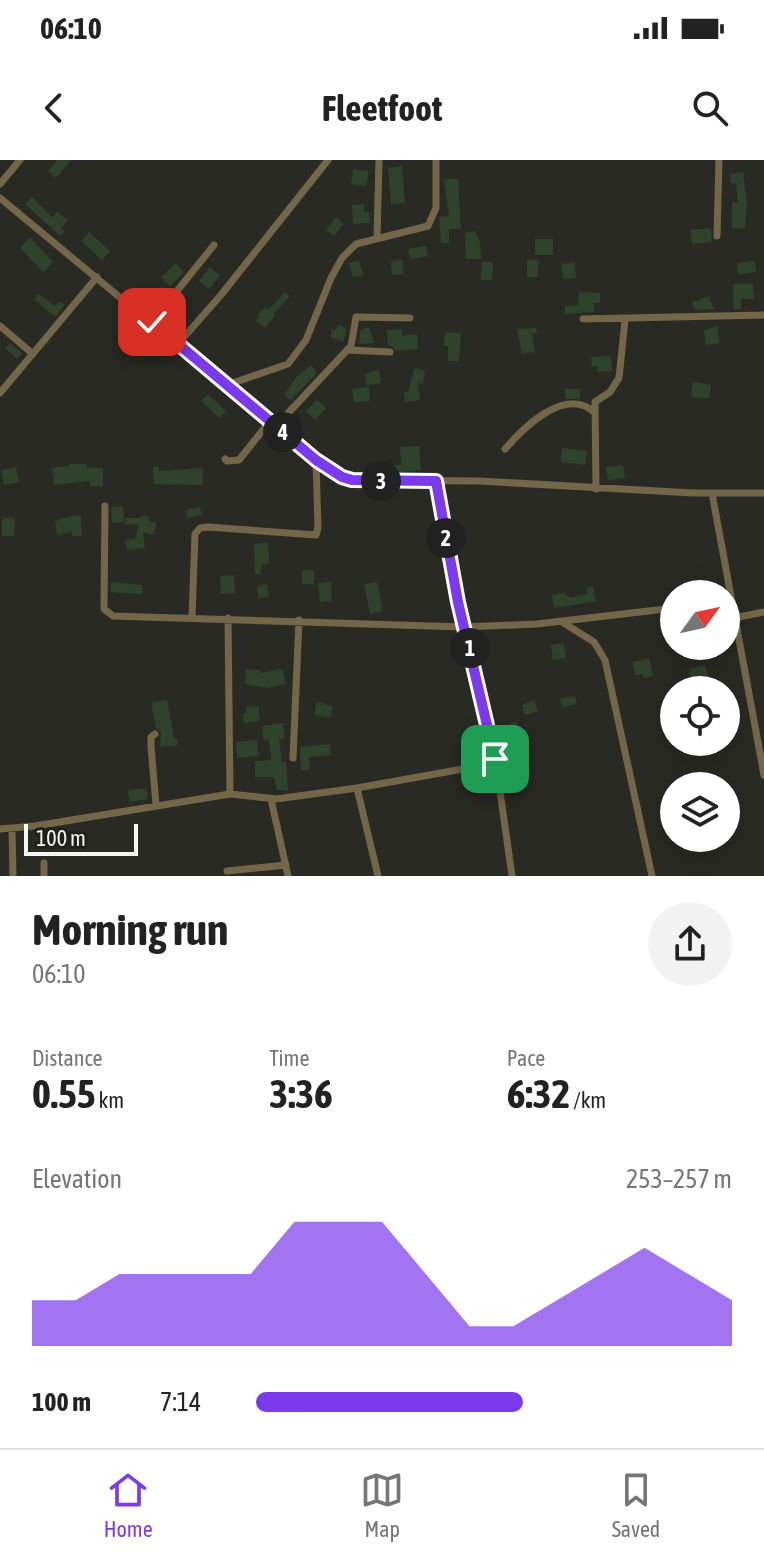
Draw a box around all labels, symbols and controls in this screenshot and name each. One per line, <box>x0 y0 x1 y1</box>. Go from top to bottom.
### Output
text: 06:10 <box>40 11 102 45</box>
icon: back <box>32 86 76 130</box>
icon: search <box>688 86 732 130</box>
text: Fleetfoot <box>322 87 442 129</box>
pin <box>118 288 186 356</box>
icon: check <box>130 300 174 344</box>
pin: 4 <box>263 412 303 452</box>
text: 4 <box>278 419 288 445</box>
pin: 3 <box>361 461 401 501</box>
text: 3 <box>376 468 386 494</box>
pin: 2 <box>426 518 466 558</box>
text: 2 <box>441 525 451 551</box>
north arrow <box>660 580 740 660</box>
map controls <box>660 580 740 852</box>
pin: 1 <box>450 628 490 668</box>
text: 1 <box>465 635 475 661</box>
button: locate <box>660 676 740 756</box>
pin <box>461 725 529 793</box>
icon: arrive <box>473 737 517 781</box>
button: layers <box>660 772 740 852</box>
scale bar <box>24 820 138 856</box>
text: 100 m <box>36 825 86 851</box>
button: share <box>648 902 732 986</box>
text: Morning run <box>32 904 228 954</box>
text: 06:10 <box>32 959 86 989</box>
text: Distance <box>32 1045 103 1071</box>
text: Time <box>269 1045 309 1071</box>
text: Pace <box>507 1045 545 1071</box>
text: 0.55 <box>32 1071 96 1116</box>
text: 3:36 <box>269 1071 333 1116</box>
text: 6:32 <box>507 1071 570 1116</box>
text: km <box>96 1087 124 1113</box>
text: /km <box>570 1087 606 1113</box>
text: Elevation <box>32 1164 122 1194</box>
text: 253–257 m <box>626 1164 732 1194</box>
text: 100 m <box>32 1387 91 1417</box>
text: 7:14 <box>160 1387 201 1417</box>
tab: Home <box>104 1468 153 1542</box>
tab: Map <box>360 1468 404 1542</box>
tab: Saved <box>612 1468 660 1542</box>

